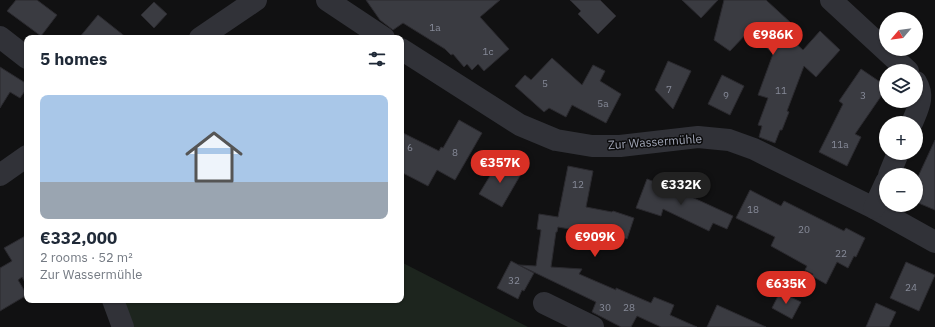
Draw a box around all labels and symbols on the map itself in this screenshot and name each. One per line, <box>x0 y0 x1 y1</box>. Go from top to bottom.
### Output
north arrow <box>879 12 923 56</box>
house number: 1a <box>429 21 441 34</box>
pin: €986K <box>745 22 801 56</box>
house number: 1c <box>482 45 494 58</box>
house number: 5 <box>542 77 548 90</box>
house number: 7 <box>666 83 672 96</box>
house number: 11 <box>775 84 787 97</box>
house number: 9 <box>723 89 729 102</box>
house number: 3 <box>860 89 866 102</box>
house number: 5a <box>597 97 609 110</box>
street label: Zur Wassermühle <box>607 131 703 152</box>
house number: 11a <box>831 138 849 151</box>
house number: 6 <box>407 141 413 154</box>
house number: 8 <box>452 146 458 159</box>
pin: €357K <box>472 150 528 184</box>
pin: €332K <box>653 172 709 206</box>
house number: 12 <box>572 178 584 191</box>
house number: 18 <box>747 203 759 216</box>
house number: 20 <box>798 223 810 236</box>
pin: €909K <box>567 224 623 258</box>
house number: 22 <box>835 247 847 260</box>
pin: €635K <box>758 271 814 305</box>
house number: 32 <box>508 274 520 287</box>
house number: 24 <box>905 281 917 294</box>
house number: 30 <box>599 301 611 314</box>
house number: 28 <box>623 301 635 314</box>

